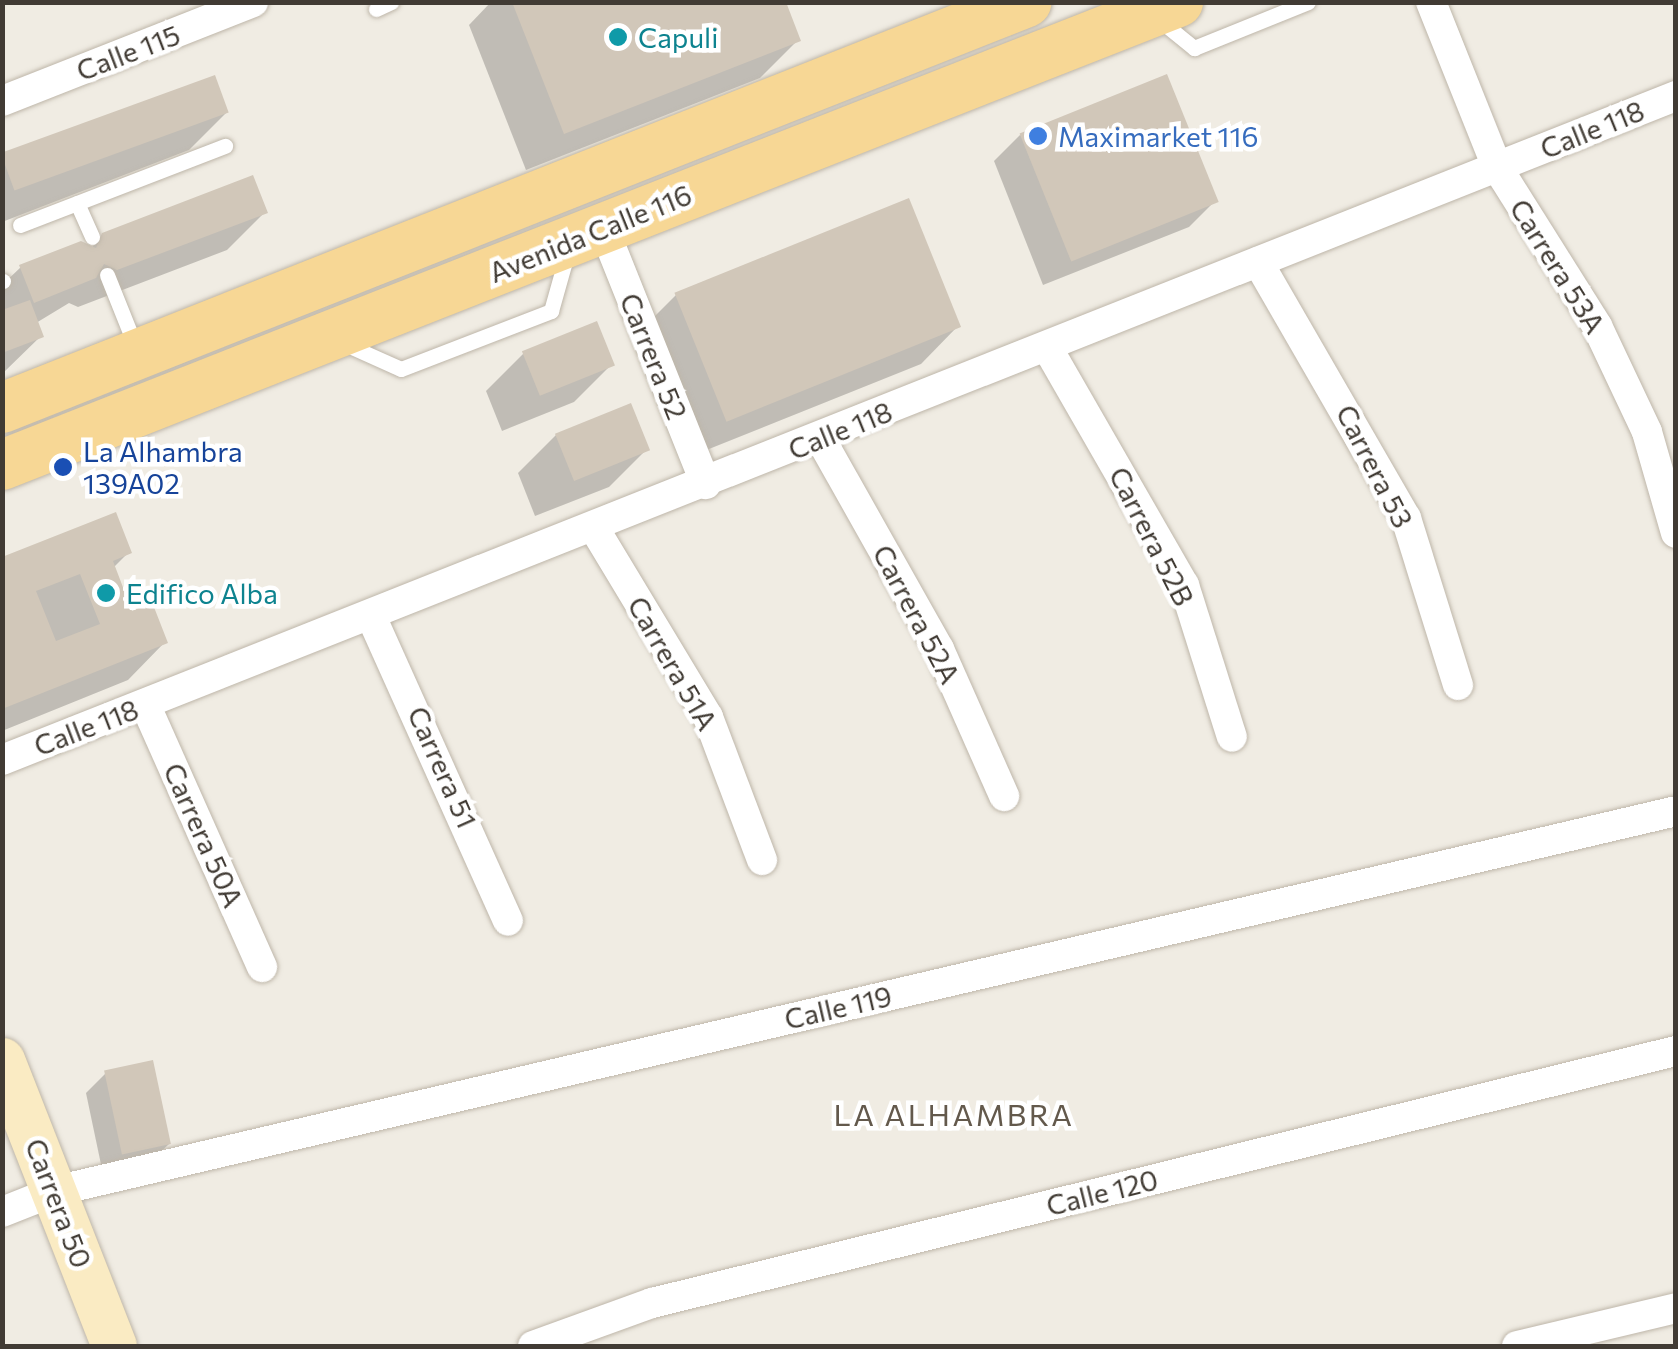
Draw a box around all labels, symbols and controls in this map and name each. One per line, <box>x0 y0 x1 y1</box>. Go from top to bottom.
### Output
street label: Calle 115 <box>71 17 185 87</box>
place label: Capuli <box>638 20 718 54</box>
marker: Capuli <box>607 26 629 48</box>
street label: Calle 118 <box>1535 93 1649 165</box>
place label: Maximarket 116 <box>1058 119 1258 153</box>
marker: Maximarket 116 <box>1027 125 1049 147</box>
street label: Avenida Calle 116 <box>484 177 696 289</box>
street label: Carrera 53A <box>1503 193 1613 339</box>
street label: Carrera 52 <box>614 288 694 424</box>
street label: Calle 118 <box>783 394 897 466</box>
street label: Carrera 53 <box>1330 399 1420 533</box>
place label: La Alhambra 139A02 <box>83 434 243 500</box>
marker: La Alhambra 139A02 <box>52 456 74 478</box>
street label: Carrera 52B <box>1103 461 1201 611</box>
street label: Carrera 52A <box>866 539 968 689</box>
place label: Edifico Alba <box>126 576 278 610</box>
marker: Edifico Alba <box>95 582 117 604</box>
street label: Carrera 51A <box>621 590 725 736</box>
street label: Calle 118 <box>29 692 143 762</box>
street label: Carrera 51 <box>401 701 485 833</box>
street label: Carrera 50A <box>157 758 251 912</box>
street label: Calle 119 <box>781 978 895 1036</box>
district label: LA ALHAMBRA <box>833 1096 1075 1132</box>
street label: Carrera 50 <box>19 1134 99 1272</box>
street label: Calle 120 <box>1043 1162 1161 1222</box>

